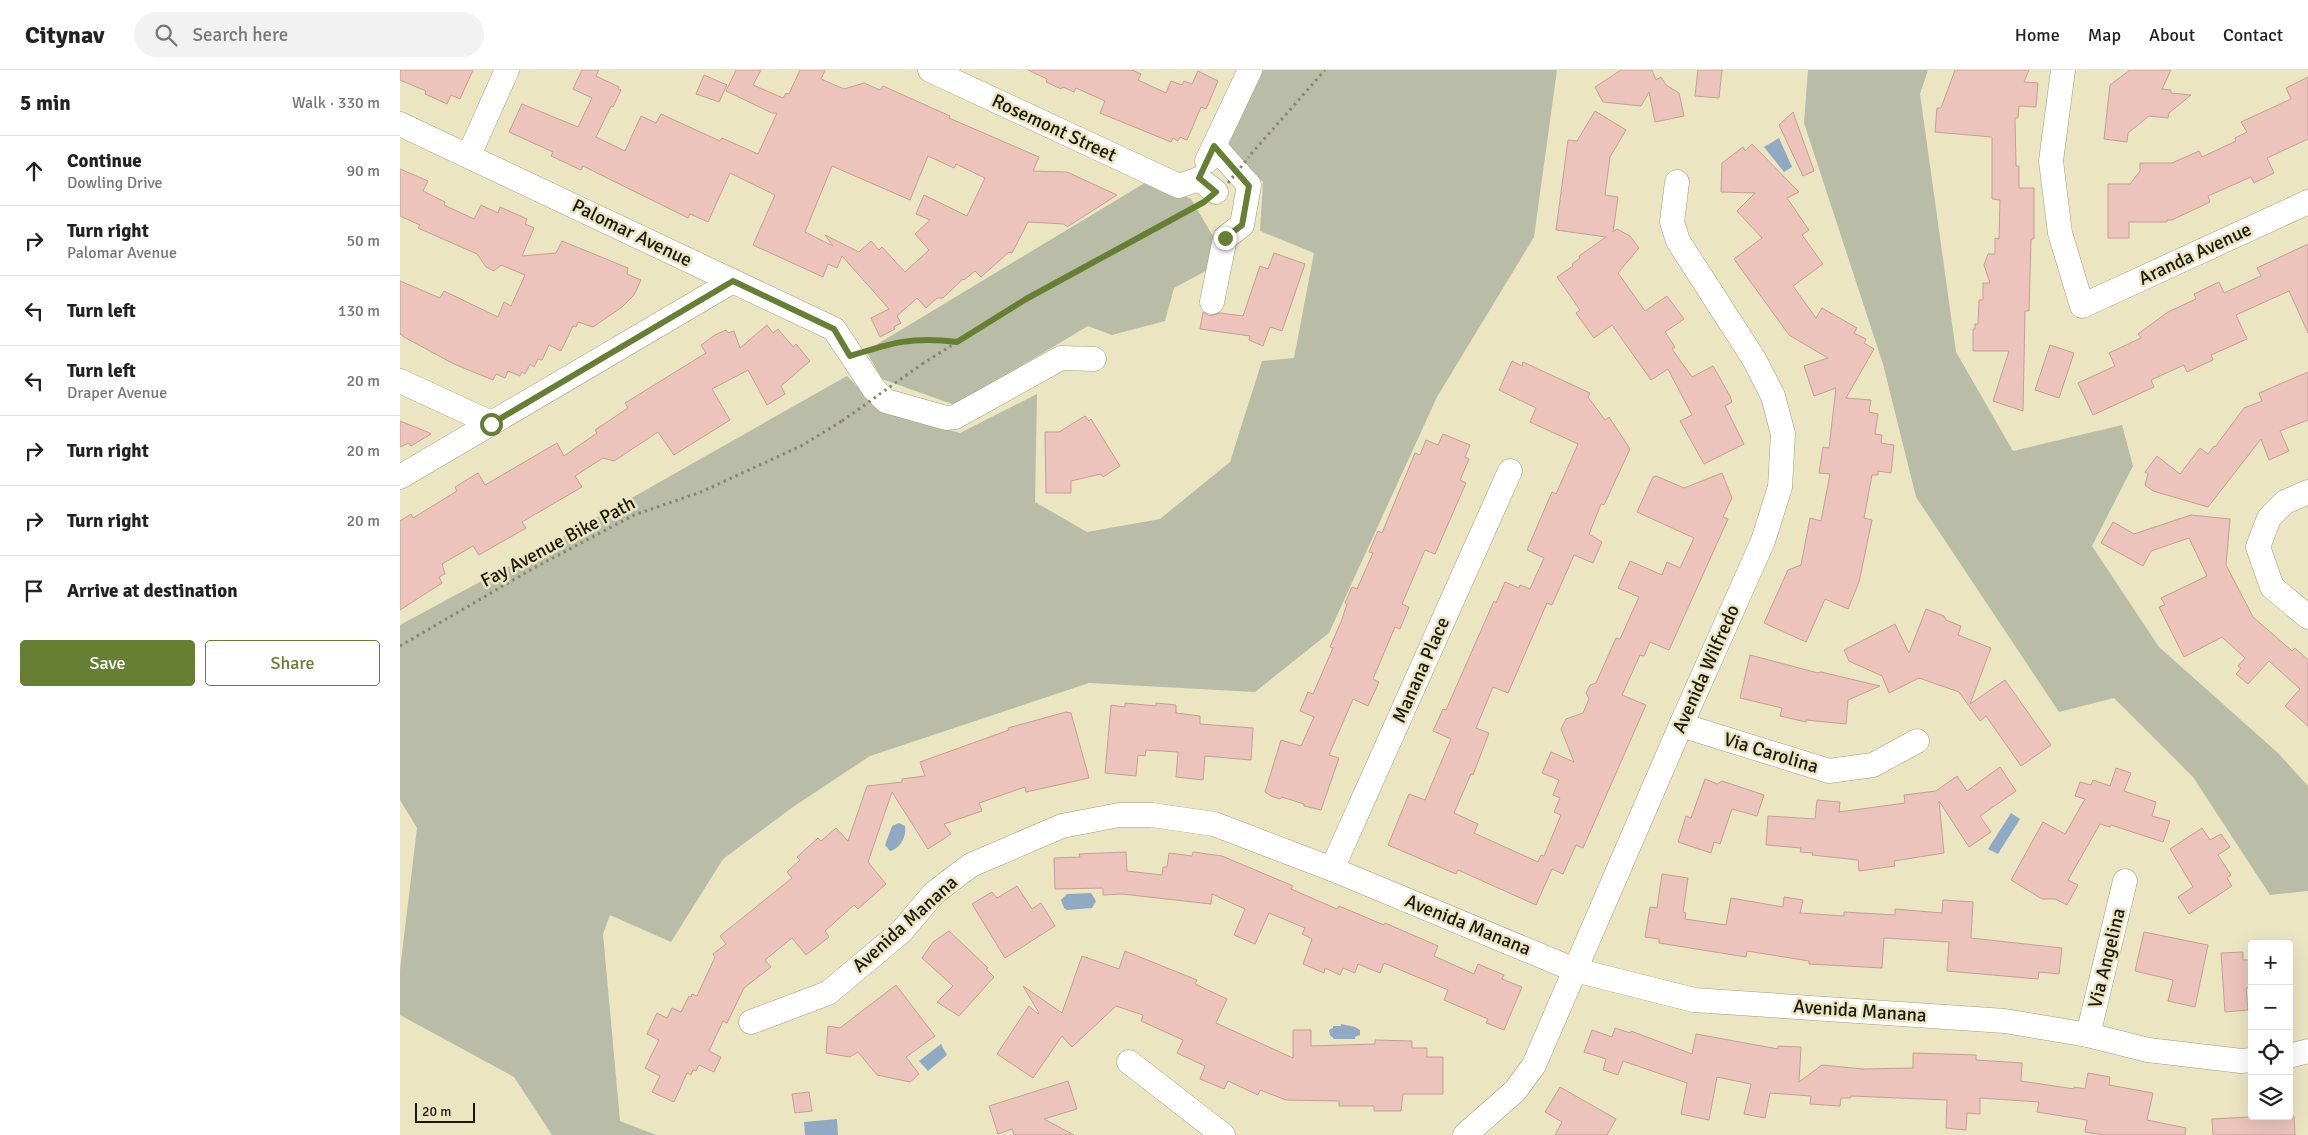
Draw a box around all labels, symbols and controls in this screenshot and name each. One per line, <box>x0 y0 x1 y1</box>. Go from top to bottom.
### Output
search box <box>134 12 484 57</box>
text: Citynav <box>25 20 104 50</box>
icon: search <box>152 21 180 49</box>
text: Search here <box>192 23 288 47</box>
text: Home <box>2015 24 2060 46</box>
text: Map <box>2088 24 2121 46</box>
text: About <box>2149 24 2195 46</box>
text: Contact <box>2223 24 2283 46</box>
street label: Rosemont Street <box>988 89 1120 167</box>
text: 5 min <box>20 90 71 116</box>
text: Walk · 330 m <box>292 93 380 113</box>
text: Continue <box>67 149 142 173</box>
icon: ahead <box>20 157 48 185</box>
text: 90 m <box>346 161 380 181</box>
text: Dowling Drive <box>67 173 163 193</box>
street label: Palomar Avenue <box>568 194 696 272</box>
street label: Aranda Avenue <box>2135 217 2255 291</box>
text: Turn right <box>67 219 149 243</box>
icon: right <box>20 227 48 255</box>
route end <box>1214 227 1237 250</box>
text: 50 m <box>346 231 380 251</box>
text: Palomar Avenue <box>67 243 177 263</box>
icon: left <box>20 297 48 325</box>
text: Turn left <box>67 299 136 323</box>
text: 130 m <box>338 301 380 321</box>
text: Turn left <box>67 359 136 383</box>
icon: left <box>20 367 48 395</box>
text: 20 m <box>346 371 380 391</box>
text: Draper Avenue <box>67 383 167 403</box>
route start <box>480 413 503 436</box>
icon: right <box>20 437 48 465</box>
text: Turn right <box>67 439 149 463</box>
text: 20 m <box>346 441 380 461</box>
street label: Fay Avenue Bike Path <box>477 491 639 593</box>
icon: right <box>20 507 48 535</box>
text: Turn right <box>67 509 149 533</box>
text: 20 m <box>346 511 380 531</box>
icon: arrive <box>20 577 48 605</box>
text: Arrive at destination <box>67 579 238 603</box>
street label: Avenida Wilfredo <box>1667 601 1745 737</box>
street label: Manana Place <box>1387 613 1455 727</box>
button: Save <box>20 640 195 686</box>
button: Share <box>205 640 380 686</box>
street label: Via Carolina <box>1721 727 1821 779</box>
street label: Avenida Manana <box>847 870 963 978</box>
street label: Avenida Manana <box>1402 889 1534 961</box>
street label: Via Angelina <box>2083 906 2131 1010</box>
map controls <box>2248 940 2293 1120</box>
button: + <box>2248 940 2293 985</box>
button: − <box>2248 985 2293 1030</box>
street label: Avenida Manana <box>1793 994 1927 1028</box>
button: locate <box>2248 1030 2293 1075</box>
button: layers <box>2248 1075 2293 1120</box>
scale bar <box>415 1100 475 1123</box>
text: 20 m <box>422 1103 451 1120</box>

